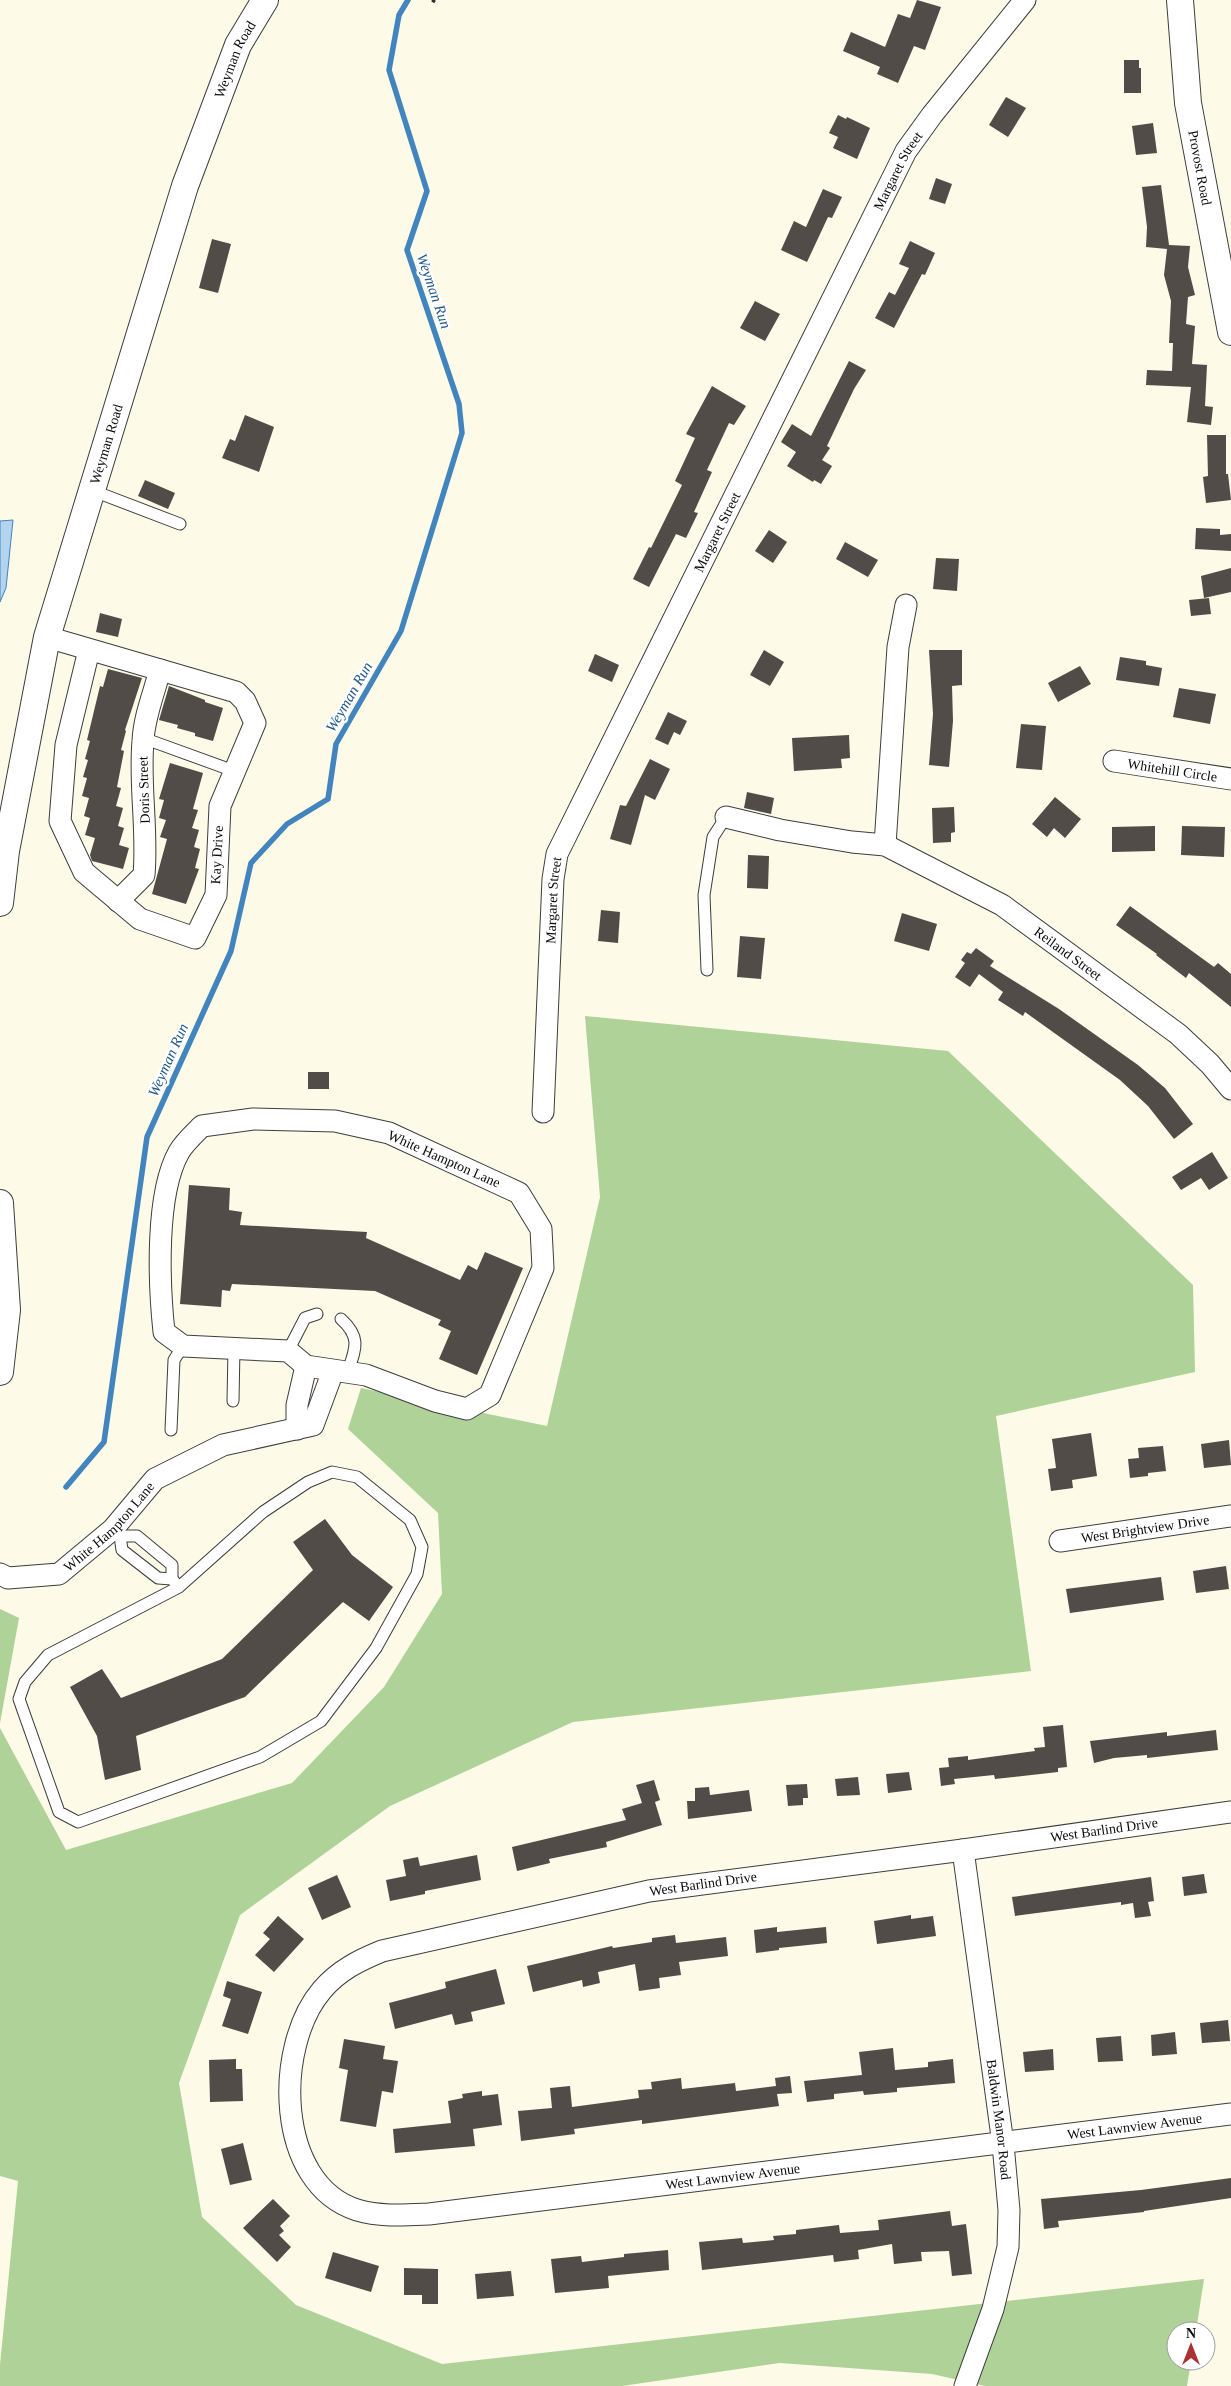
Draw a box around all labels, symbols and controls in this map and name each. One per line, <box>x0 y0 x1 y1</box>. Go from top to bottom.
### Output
street label: Weyman Road <box>211 18 258 100</box>
street label: Margaret Street <box>870 128 925 213</box>
street label: Provost Road <box>1186 129 1214 206</box>
water label: Weyman Run <box>414 251 454 331</box>
street label: Weyman Road <box>87 402 125 486</box>
street label: Margaret Street <box>691 490 743 574</box>
water label: Weyman Run <box>323 659 375 735</box>
street label: Doris Street <box>135 756 153 824</box>
street label: Whitehill Circle <box>1126 756 1218 784</box>
street label: Kay Drive <box>208 825 226 885</box>
street label: Margaret Street <box>543 856 564 944</box>
street label: Reiland Street <box>1031 924 1105 983</box>
water label: Weyman Run <box>145 1021 191 1099</box>
street label: White Hampton Lane <box>386 1127 502 1191</box>
street label: White Hampton Lane <box>61 1479 157 1574</box>
street label: West Brightview Drive <box>1080 1512 1210 1545</box>
street label: West Barlind Drive <box>1049 1815 1159 1845</box>
street label: West Barlind Drive <box>648 1869 758 1899</box>
street label: Baldwin Manor Road <box>984 2058 1014 2181</box>
street label: West Lawnview Avenue <box>1066 2110 1203 2142</box>
street label: West Lawnview Avenue <box>664 2160 801 2192</box>
north arrow <box>1166 2321 1216 2371</box>
text: N <box>1186 2326 1196 2341</box>

